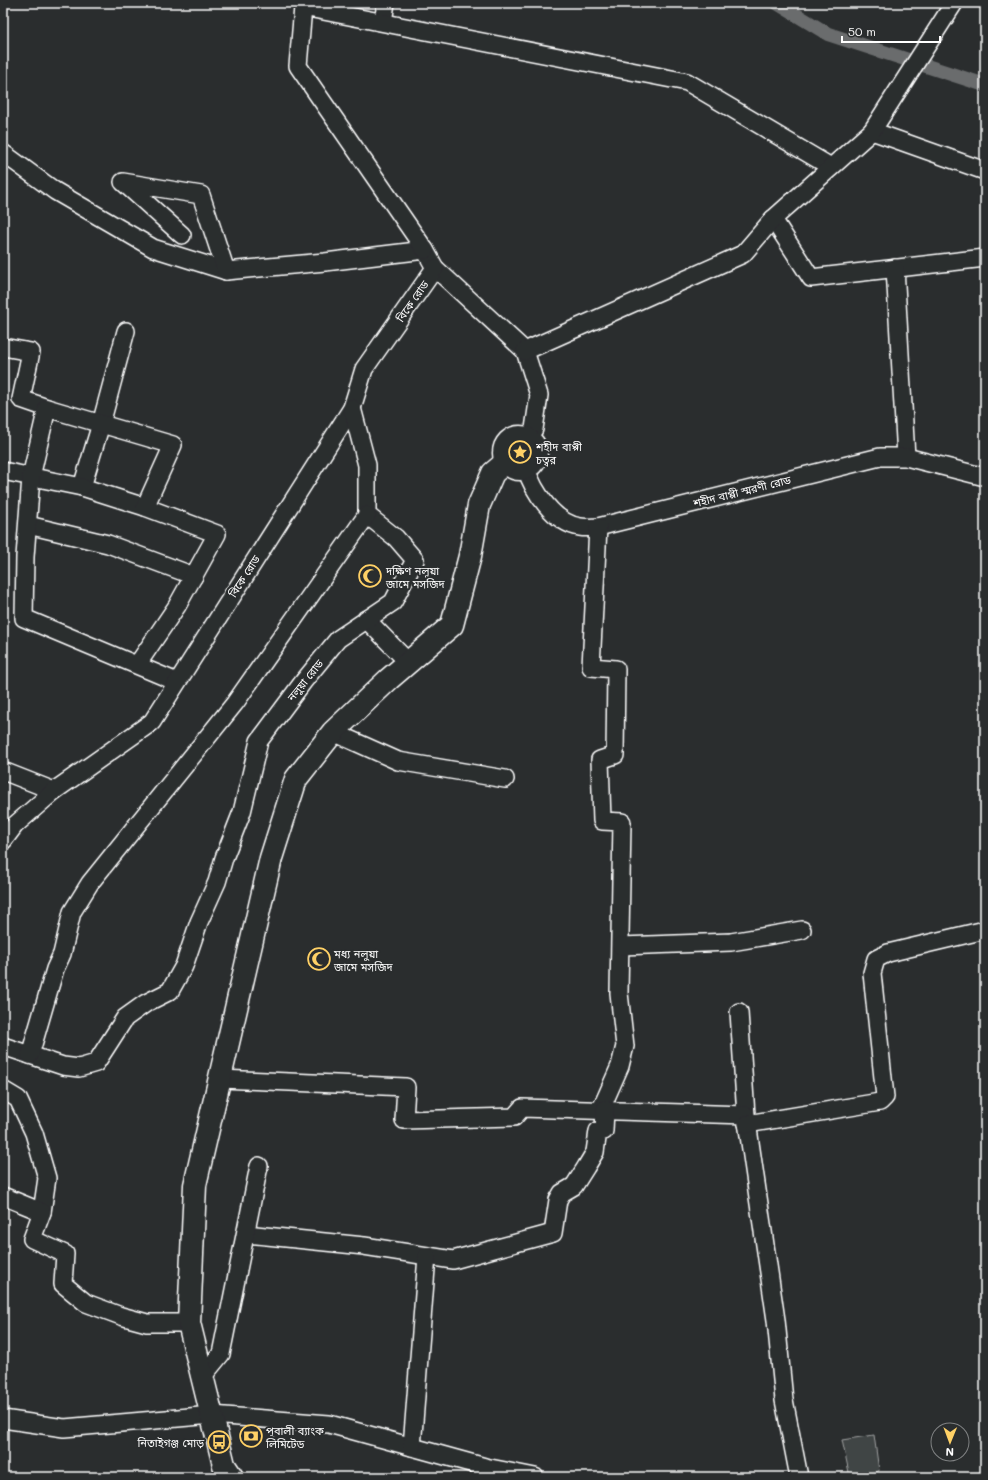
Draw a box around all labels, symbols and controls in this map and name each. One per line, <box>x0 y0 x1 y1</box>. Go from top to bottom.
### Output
scale bar <box>842 18 940 44</box>
text: 50 m <box>848 23 876 39</box>
street label: বিকে রোড <box>392 277 432 325</box>
place icon: শহীদ বাপ্পী চত্বর <box>507 439 533 465</box>
place label: শহীদ বাপ্পী চত্বর <box>535 439 583 467</box>
street label: শহীদ বাপ্পী স্মরণী রোড <box>691 472 793 511</box>
street label: বিকে রোড <box>224 552 263 601</box>
mosque icon: দক্ষিণ নলুয়া জামে মসজিদ <box>357 563 383 589</box>
place label: দক্ষিণ নলুয়া জামে মসজিদ <box>385 563 446 591</box>
street label: নলুয়া রোড <box>283 656 326 705</box>
mosque icon: মধ্য নলুয়া জামে মসজিদ <box>306 946 332 972</box>
place label: মধ্য নলুয়া জামে মসজিদ <box>333 946 394 974</box>
north arrow <box>930 1422 970 1462</box>
bank icon: পূবালী ব্যাংক লিমিটেড <box>238 1423 264 1449</box>
place label: পূবালী ব্যাংক লিমিটেড <box>265 1423 324 1451</box>
bus stop icon: নিতাইগঞ্জ মোড় <box>206 1429 232 1455</box>
place label: নিতাইগঞ্জ মোড় <box>136 1435 204 1450</box>
text: N <box>946 1445 954 1460</box>

